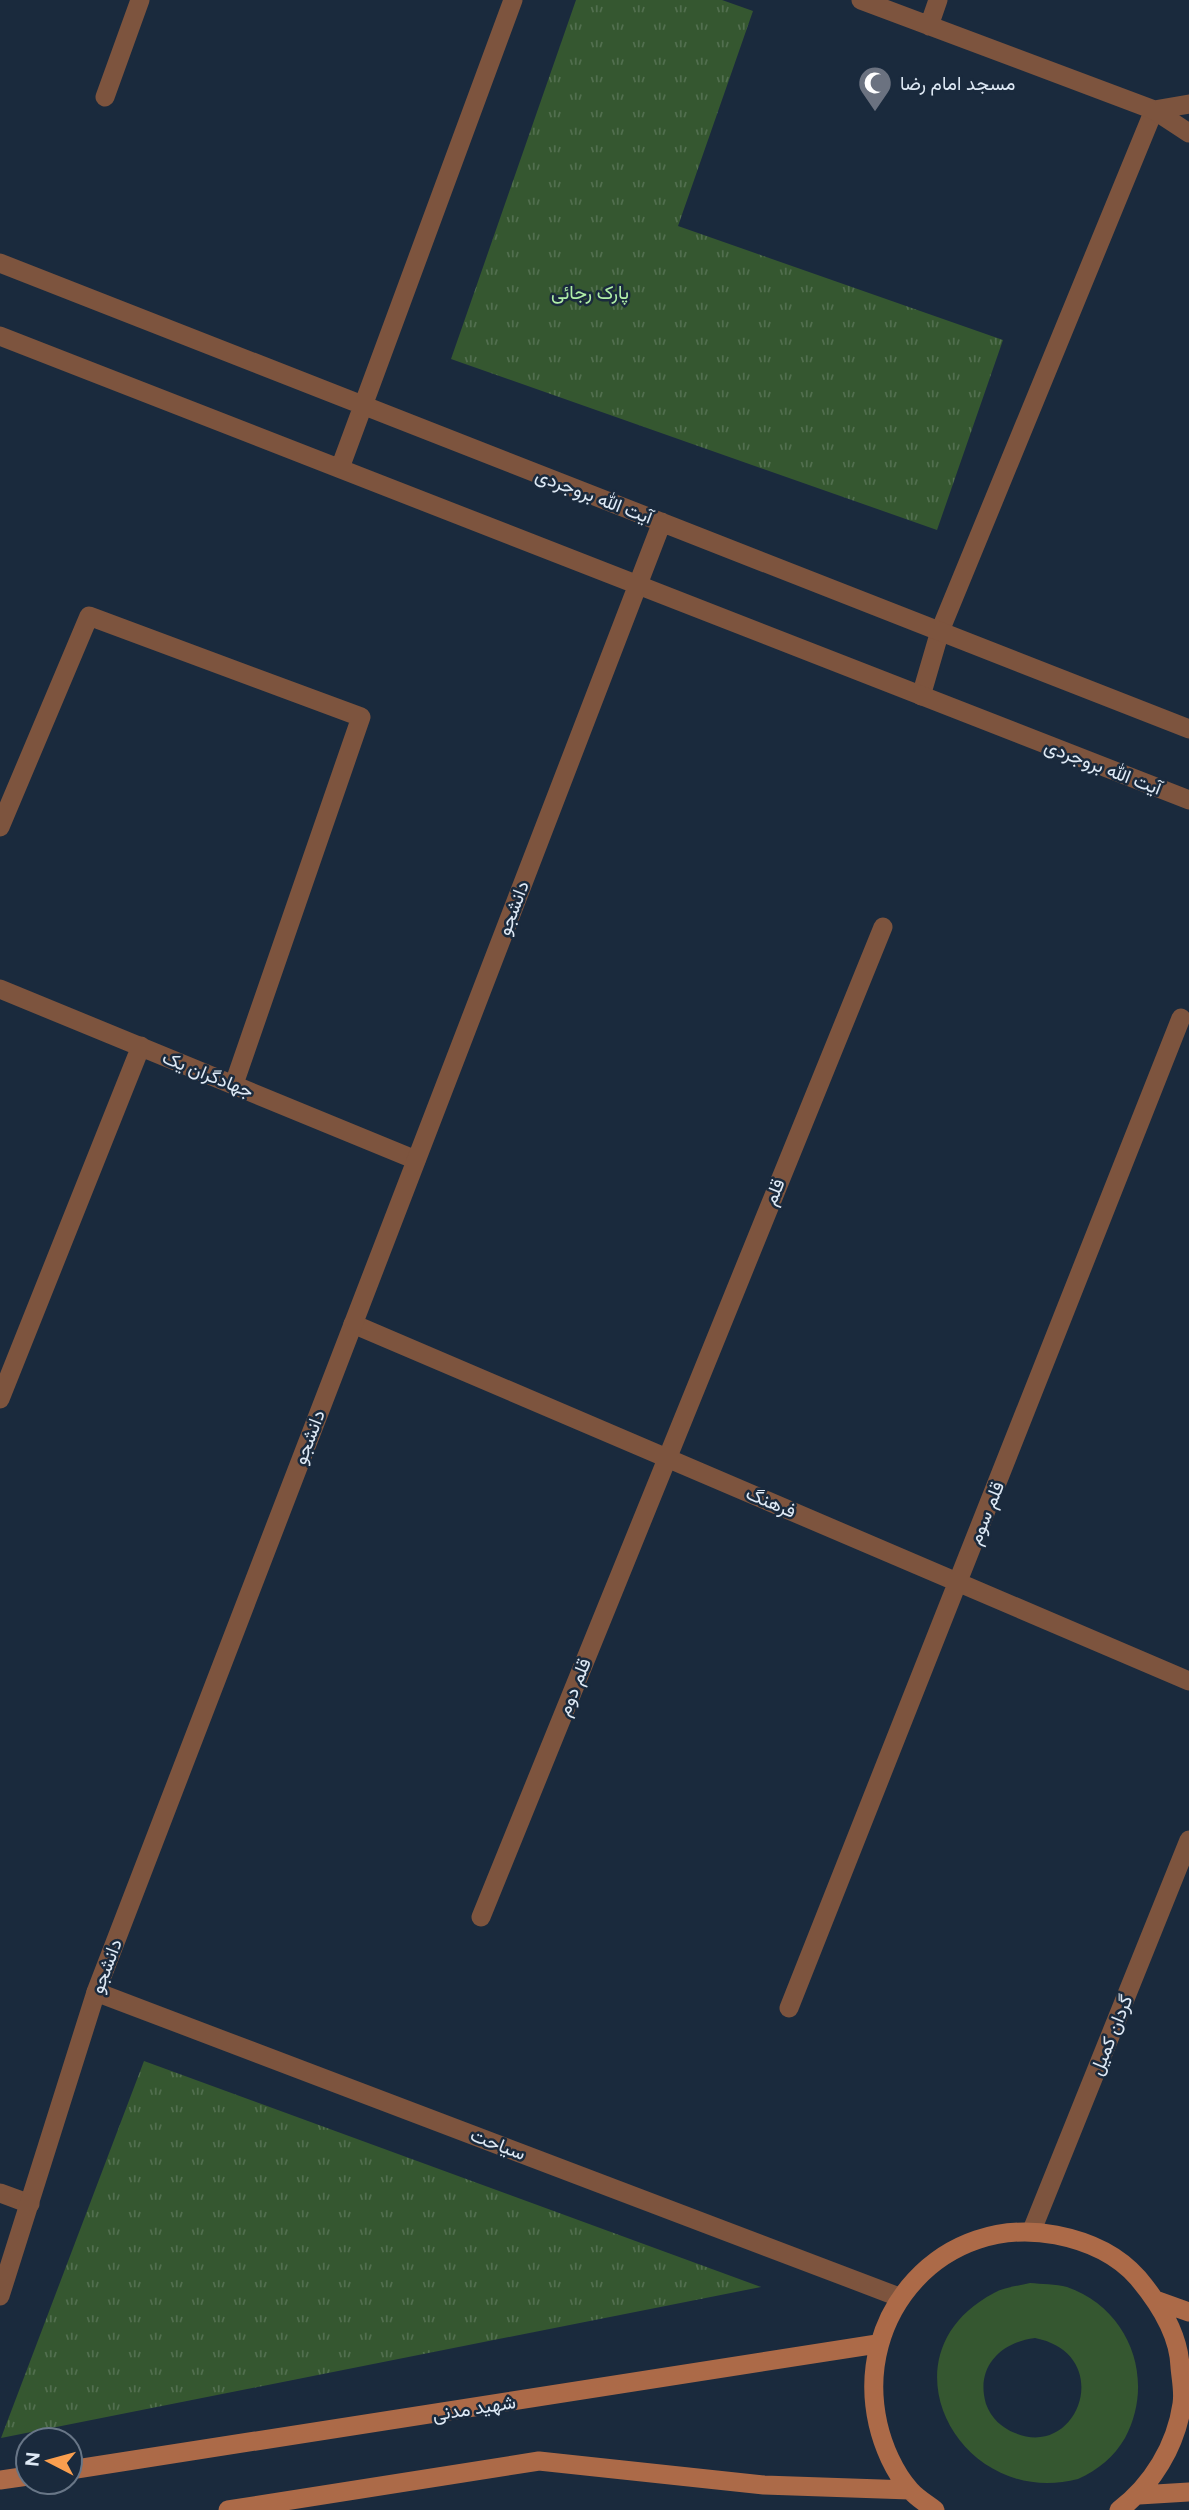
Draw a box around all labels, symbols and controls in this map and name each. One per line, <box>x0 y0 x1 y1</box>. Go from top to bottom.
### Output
mosque icon: مسجد امام رضا <box>856 64 894 113</box>
place label: مسجد امام رضا <box>900 72 1015 96</box>
park label: پارک رجائی <box>551 281 629 306</box>
street label: آیت الله بروجردی <box>532 463 657 529</box>
street label: آیت الله بروجردی <box>1041 734 1166 800</box>
street label: دانشجو <box>492 878 534 938</box>
street label: جهادگران یک <box>159 1045 257 1103</box>
street label: قلم <box>758 1175 791 1209</box>
street label: دانشجو <box>288 1407 330 1467</box>
street label: قلم سوم <box>963 1478 1010 1548</box>
street label: فرهنگ <box>743 1481 799 1523</box>
street label: قلم دوم <box>552 1655 597 1720</box>
street label: دانشجو <box>85 1936 127 1996</box>
street label: گردان کمیل <box>1084 1991 1138 2079</box>
street label: سیاحت <box>467 2123 529 2165</box>
street label: شهید مدنی <box>431 2390 517 2426</box>
north arrow <box>14 2426 84 2496</box>
text: N <box>20 2451 45 2468</box>

